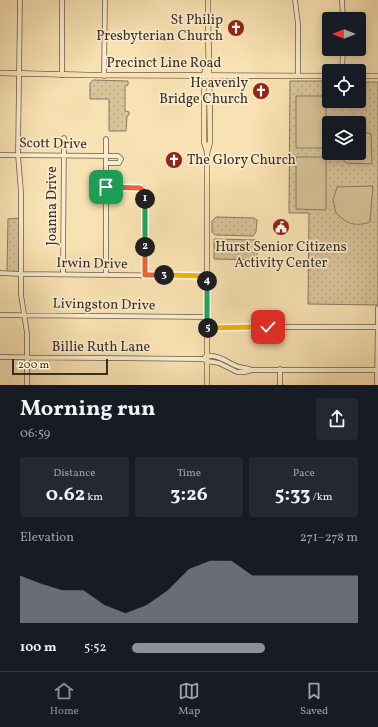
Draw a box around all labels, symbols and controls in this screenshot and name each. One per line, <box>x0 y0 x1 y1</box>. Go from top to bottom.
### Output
place label: St Philip Presbyterian Church <box>96 11 223 46</box>
north arrow <box>322 12 366 56</box>
map controls <box>322 12 366 160</box>
church icon: St Philip Presbyterian Church <box>226 18 246 38</box>
street label: Precinct Line Road <box>107 54 222 73</box>
button: locate <box>322 64 366 108</box>
place label: Heavenly Bridge Church <box>159 74 248 109</box>
church icon: Heavenly Bridge Church <box>251 81 271 101</box>
button: layers <box>322 116 366 160</box>
street label: Scott Drive <box>19 134 88 154</box>
church icon: The Glory Church <box>164 150 184 170</box>
place label: The Glory Church <box>187 151 296 170</box>
street label: Joanna Drive <box>43 166 62 246</box>
pin <box>89 170 123 204</box>
icon: arrive <box>95 176 117 198</box>
pin: 1 <box>135 189 155 209</box>
text: 1 <box>143 191 147 206</box>
public building icon: Hurst Senior Citizens Activity Center <box>271 217 291 237</box>
pin: 2 <box>135 237 155 257</box>
place label: Hurst Senior Citizens Activity Center <box>215 238 347 273</box>
text: 2 <box>142 239 148 254</box>
street label: Irwin Drive <box>56 254 128 274</box>
pin: 3 <box>154 265 174 285</box>
text: 3 <box>161 267 167 282</box>
pin: 4 <box>197 271 217 291</box>
text: 4 <box>204 273 210 288</box>
street label: Livingston Drive <box>52 295 156 315</box>
pin <box>251 310 285 344</box>
icon: check <box>257 316 279 338</box>
pin: 5 <box>198 318 218 338</box>
text: 5 <box>205 320 211 335</box>
street label: Billie Ruth Lane <box>52 338 151 357</box>
scale bar <box>12 357 108 376</box>
text: 200 m <box>18 358 49 373</box>
text: Morning run <box>20 394 155 425</box>
button: share <box>316 398 358 440</box>
text: 06:59 <box>20 425 50 443</box>
text: Distance <box>53 466 95 481</box>
text: Time <box>177 466 201 481</box>
text: Pace <box>293 466 315 481</box>
text: 0.62 <box>46 481 85 509</box>
text: 3:26 <box>170 481 208 509</box>
text: 5:33 <box>275 481 311 509</box>
text: km <box>85 490 103 505</box>
text: /km <box>311 490 332 505</box>
text: Elevation <box>20 529 74 547</box>
text: 271–278 m <box>300 529 358 547</box>
text: 100 m <box>20 639 57 657</box>
text: 5:52 <box>84 639 107 657</box>
tab: Home <box>50 680 79 719</box>
tab: Map <box>178 680 200 719</box>
tab: Saved <box>300 680 328 719</box>

